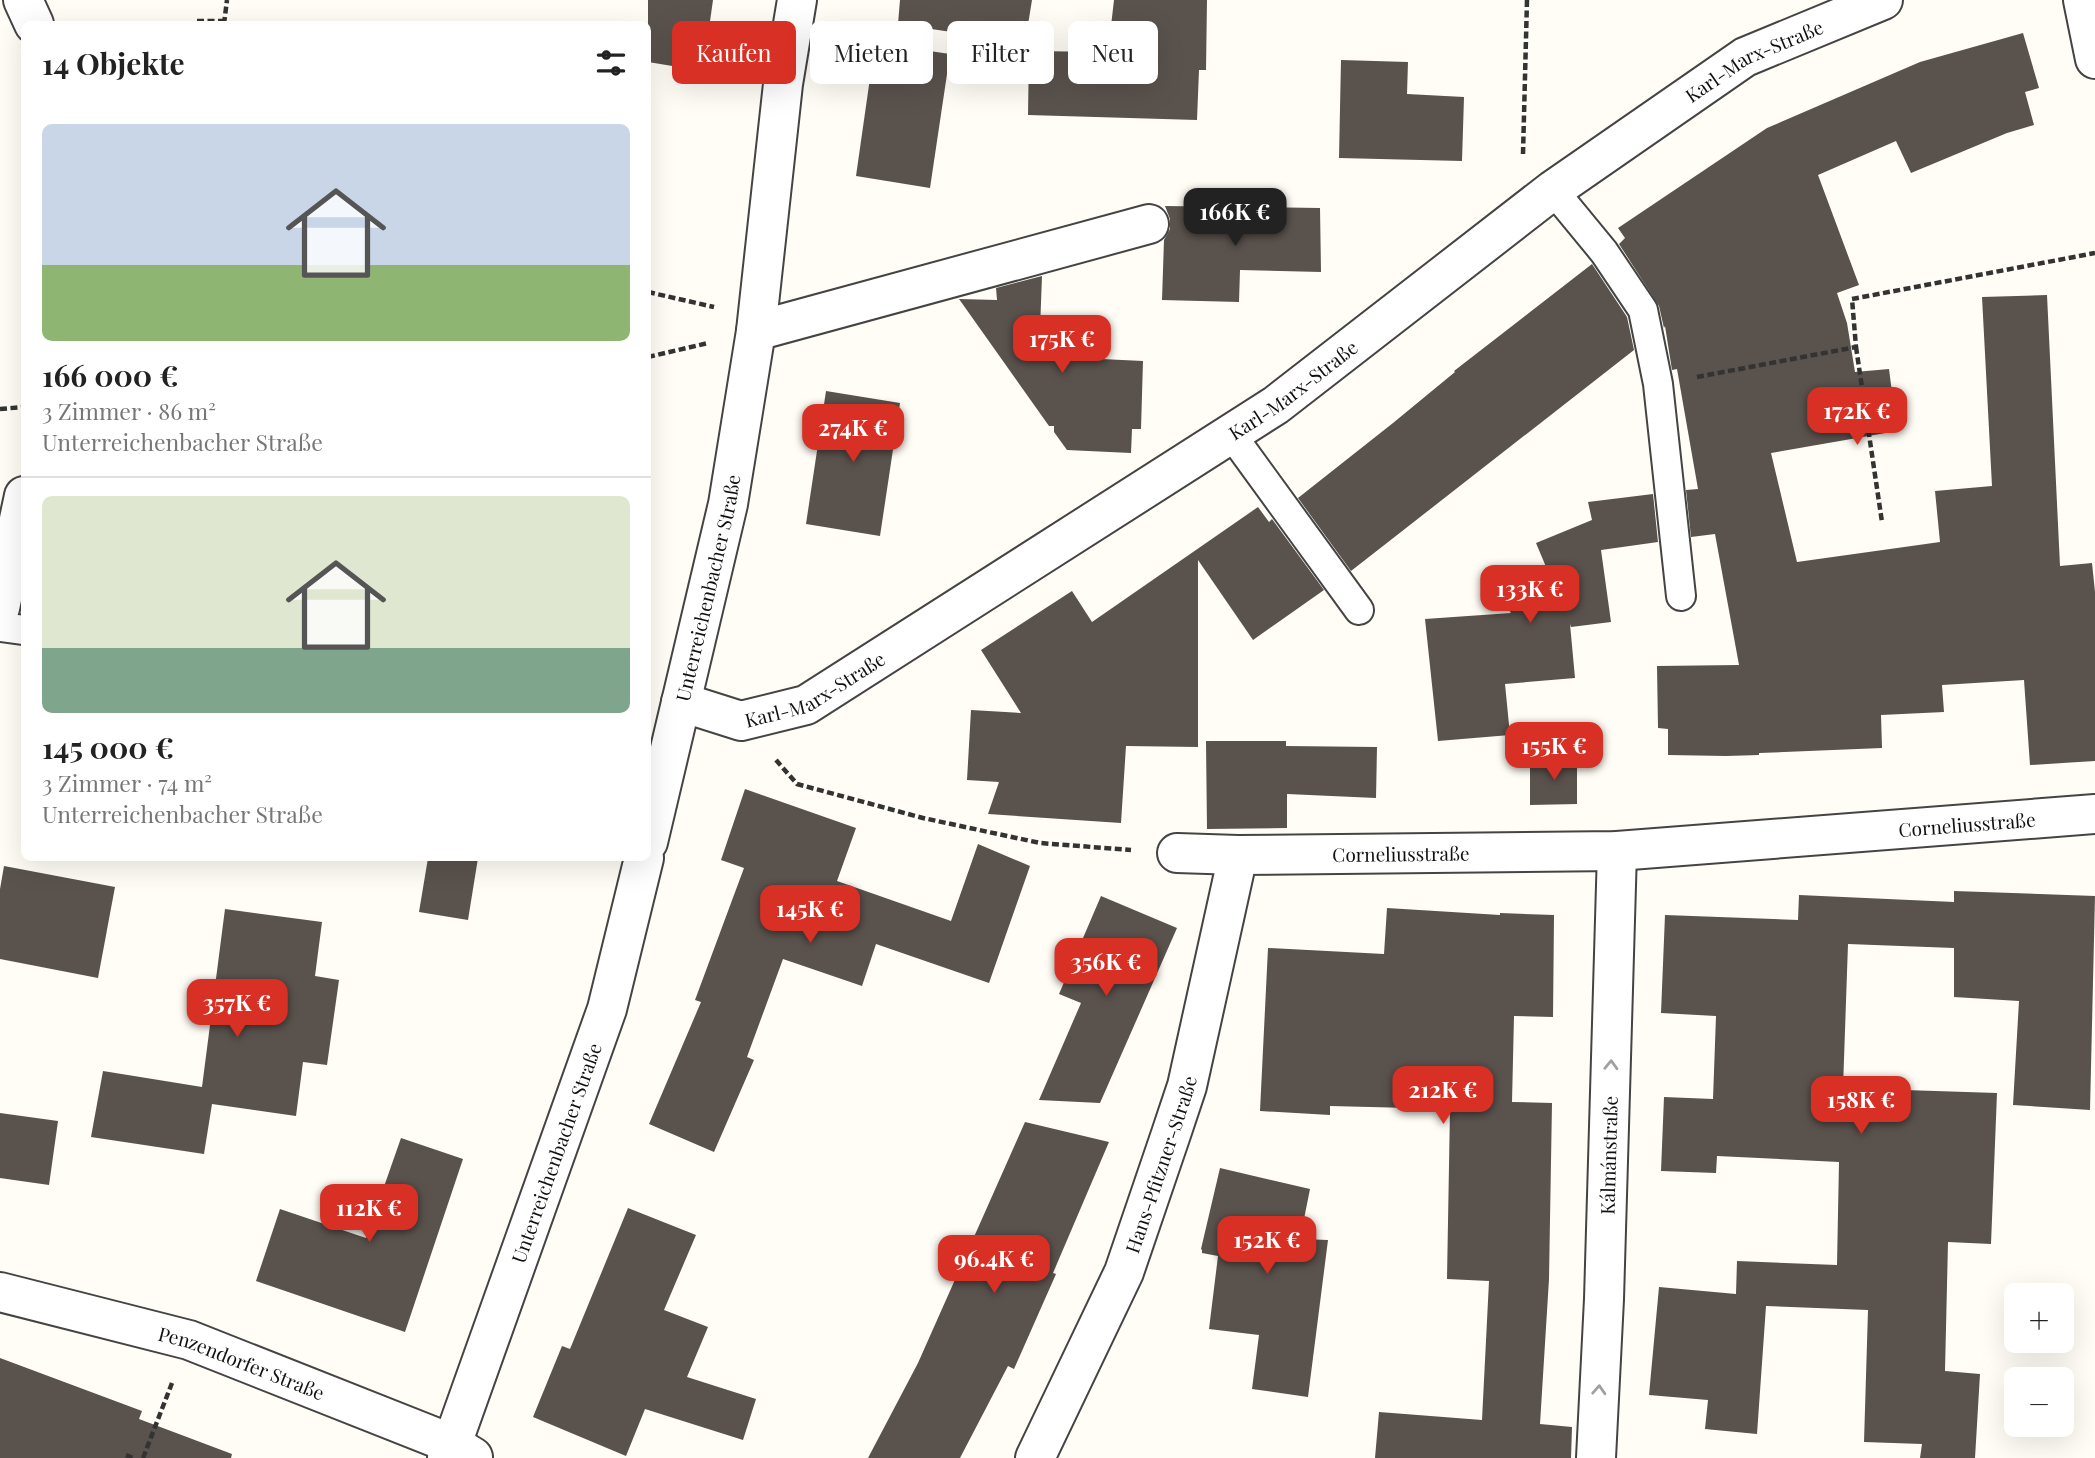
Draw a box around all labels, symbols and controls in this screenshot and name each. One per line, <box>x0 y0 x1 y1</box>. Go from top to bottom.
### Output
street label: Karl-Marx-Straße <box>1680 13 1827 108</box>
chip: Kaufen <box>672 21 796 84</box>
chip: Mieten <box>810 21 933 84</box>
chip: Filter <box>947 21 1054 84</box>
chip: Neu <box>1068 21 1158 84</box>
text: 14 Objekte <box>42 43 185 83</box>
icon: filters <box>592 44 630 82</box>
icon: home <box>273 170 399 296</box>
pin: 166K € <box>1178 188 1292 248</box>
text: 166K € <box>1200 195 1270 226</box>
pin: 175K € <box>1005 316 1119 375</box>
text: 175K € <box>1029 322 1095 353</box>
street label: Karl-Marx-Straße <box>1223 334 1362 445</box>
text: 166 000 € <box>42 355 178 395</box>
pin: 172K € <box>1800 388 1914 447</box>
text: 172K € <box>1823 394 1891 425</box>
text: 3 Zimmer · 86 m² <box>42 395 216 426</box>
pin: 274K € <box>796 405 910 464</box>
text: 274K € <box>818 411 888 442</box>
text: Unterreichenbacher Straße <box>42 426 323 457</box>
street label: Unterreichenbacher Straße <box>669 473 746 704</box>
icon: home <box>273 542 399 668</box>
pin: 133K € <box>1473 566 1587 625</box>
text: 133K € <box>1496 572 1564 603</box>
street label: Karl-Marx-Straße <box>742 645 890 733</box>
pin: 155K € <box>1497 722 1611 782</box>
text: 145 000 € <box>42 727 174 767</box>
text: 155K € <box>1521 729 1587 760</box>
text: 3 Zimmer · 74 m² <box>42 767 212 798</box>
text: Unterreichenbacher Straße <box>42 798 323 829</box>
street label: Corneliusstraße <box>1897 806 2036 842</box>
street label: Corneliusstraße <box>1332 840 1470 867</box>
pin: 145K € <box>753 886 867 945</box>
text: 145K € <box>776 892 844 923</box>
pin: 356K € <box>1049 939 1163 998</box>
text: 356K € <box>1071 945 1141 976</box>
pin: 357K € <box>180 979 294 1039</box>
text: 357K € <box>203 986 271 1017</box>
street label: Unterreichenbacher Straße <box>505 1039 607 1267</box>
one-way arrow <box>1603 1059 1619 1069</box>
pin: 212K € <box>1386 1066 1500 1126</box>
street label: Hans-Pfitzner-Straße <box>1118 1073 1202 1256</box>
text: 212K € <box>1408 1073 1478 1104</box>
pin: 158K € <box>1804 1076 1918 1136</box>
text: 158K € <box>1827 1083 1895 1114</box>
street label: Kálmánstraße <box>1593 1095 1623 1215</box>
pin: 112K € <box>312 1184 426 1244</box>
text: 112K € <box>336 1191 402 1222</box>
pin: 152K € <box>1210 1216 1324 1276</box>
text: 152K € <box>1233 1223 1301 1254</box>
pin: 96.4K € <box>929 1236 1059 1295</box>
text: 96.4K € <box>954 1242 1034 1273</box>
map controls <box>2004 1283 2074 1437</box>
button: + <box>2004 1283 2074 1353</box>
street label: Penzendorfer Straße <box>156 1320 329 1405</box>
button: − <box>2004 1367 2074 1437</box>
one-way arrow <box>1592 1384 1607 1395</box>

